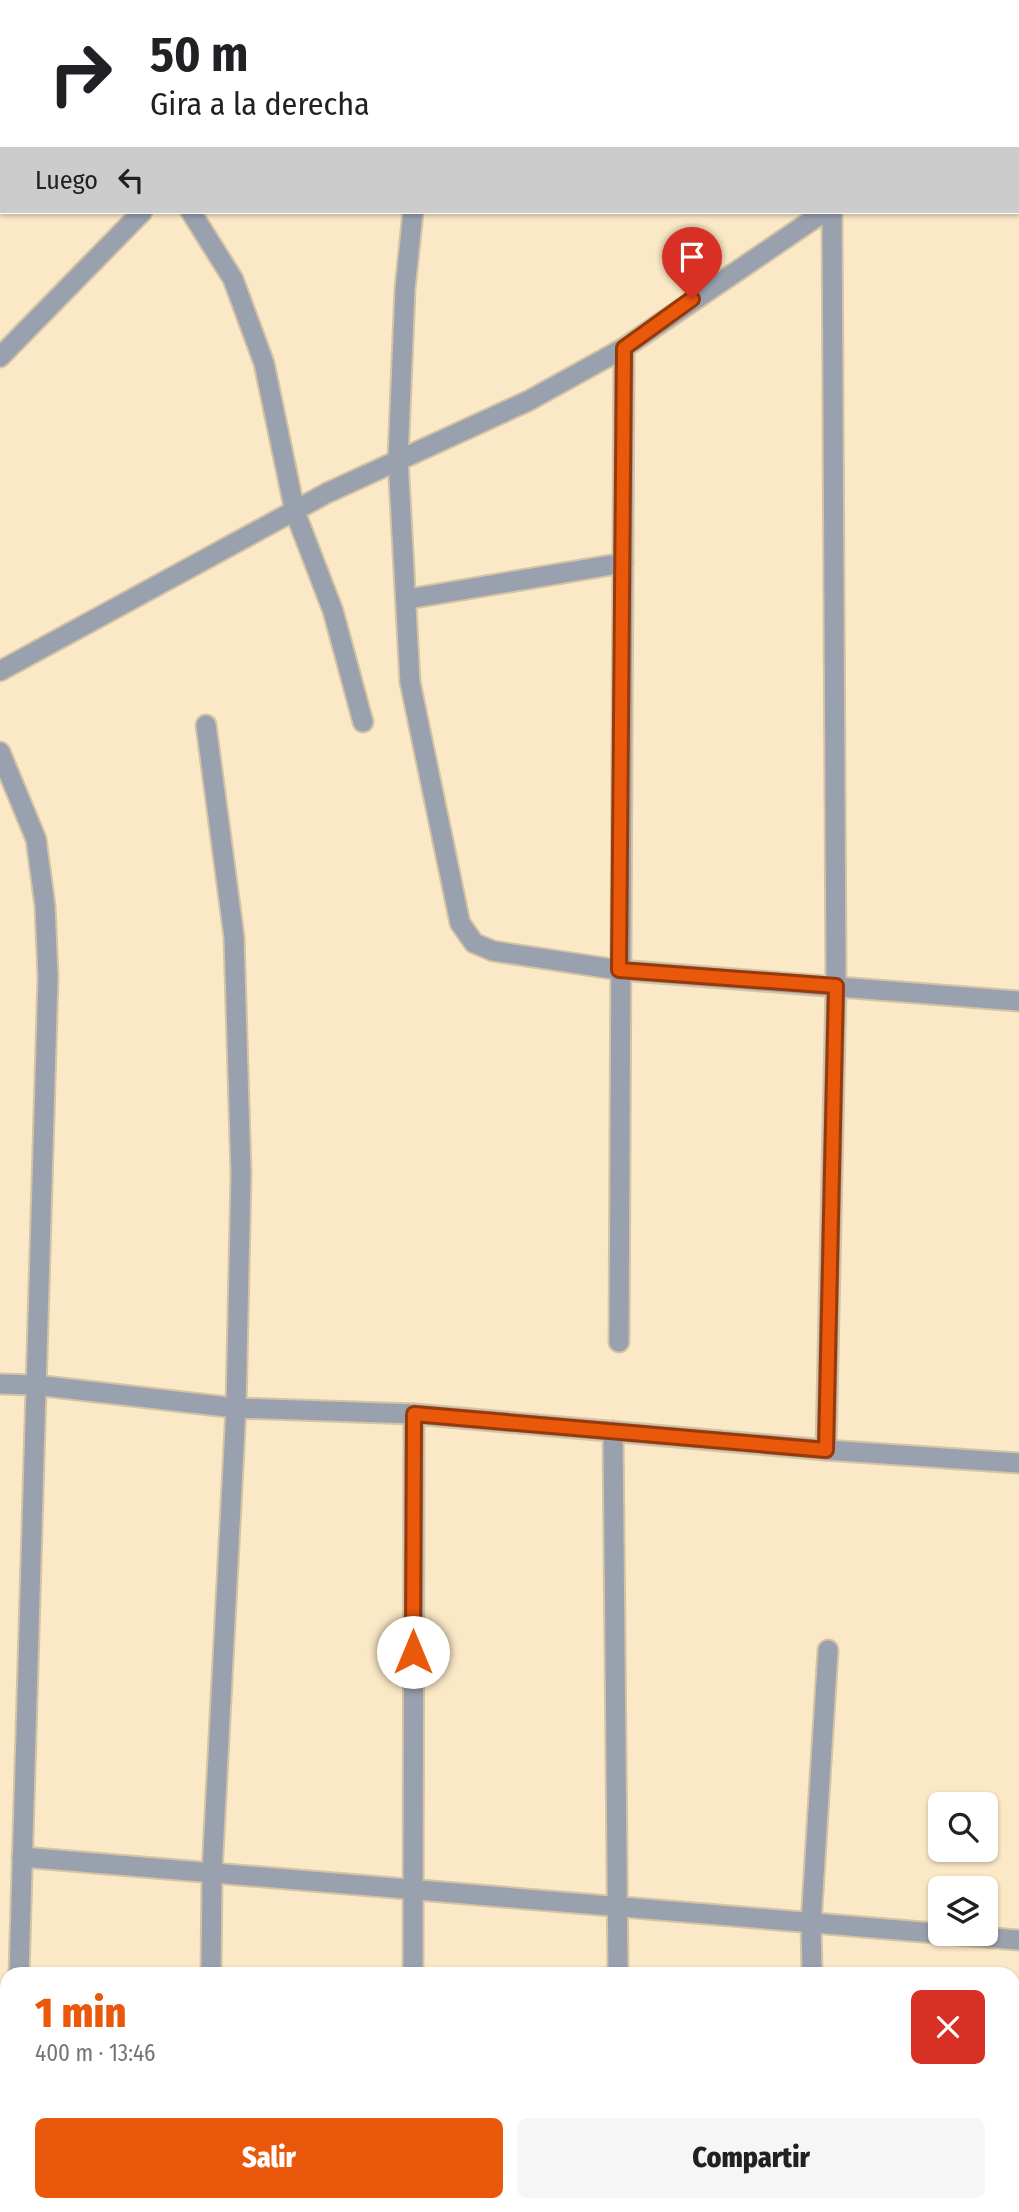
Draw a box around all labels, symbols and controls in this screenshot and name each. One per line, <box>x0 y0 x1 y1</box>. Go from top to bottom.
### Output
text: 50 m <box>150 25 248 84</box>
icon: right <box>35 28 126 119</box>
text: Gira a la derecha <box>150 85 370 123</box>
icon: left <box>112 161 150 199</box>
text: Luego <box>35 165 98 196</box>
pin <box>662 227 722 299</box>
icon: arrive <box>673 238 711 276</box>
position arrow <box>376 1615 450 1689</box>
map controls <box>928 1792 998 1946</box>
button: search <box>928 1792 998 1862</box>
button: layers <box>928 1876 998 1946</box>
text: 1 min <box>35 1988 126 2038</box>
button: close <box>911 1990 985 2064</box>
text: 400 m · 13:46 <box>35 2039 156 2067</box>
button: Salir <box>35 2118 503 2198</box>
button: Compartir <box>517 2118 985 2198</box>

